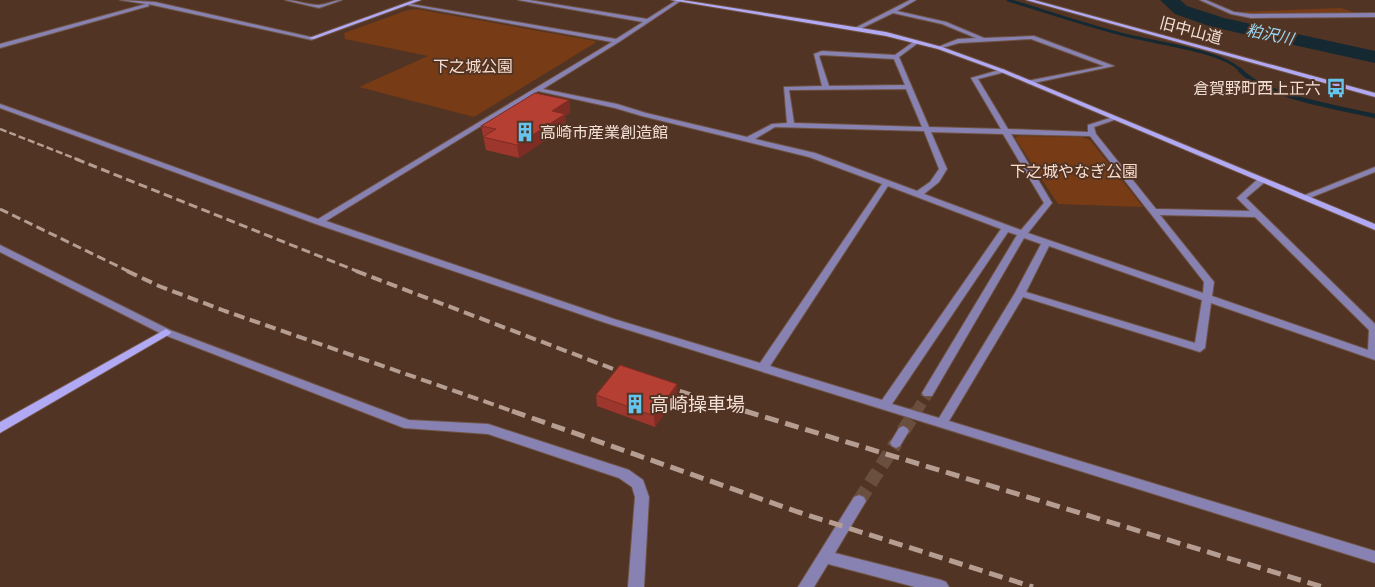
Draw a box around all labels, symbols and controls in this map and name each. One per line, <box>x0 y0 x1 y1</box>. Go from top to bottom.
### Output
street label: 旧中山道 <box>1157 11 1225 50</box>
water label: 粕沢川 <box>1244 18 1298 51</box>
park label: 下之城公園 <box>433 55 513 78</box>
place label: 倉賀野町西上正六 <box>1193 77 1321 100</box>
bus stop icon: 倉賀野町西上正六 <box>1325 77 1347 99</box>
building icon: 高崎市産業創造館 <box>514 121 536 143</box>
place label: 高崎市産業創造館 <box>540 121 668 144</box>
park label: 下之城やなぎ公園 <box>1010 160 1138 183</box>
place label: 高崎操車場 <box>650 391 745 418</box>
building icon: 高崎操車場 <box>624 393 646 415</box>

